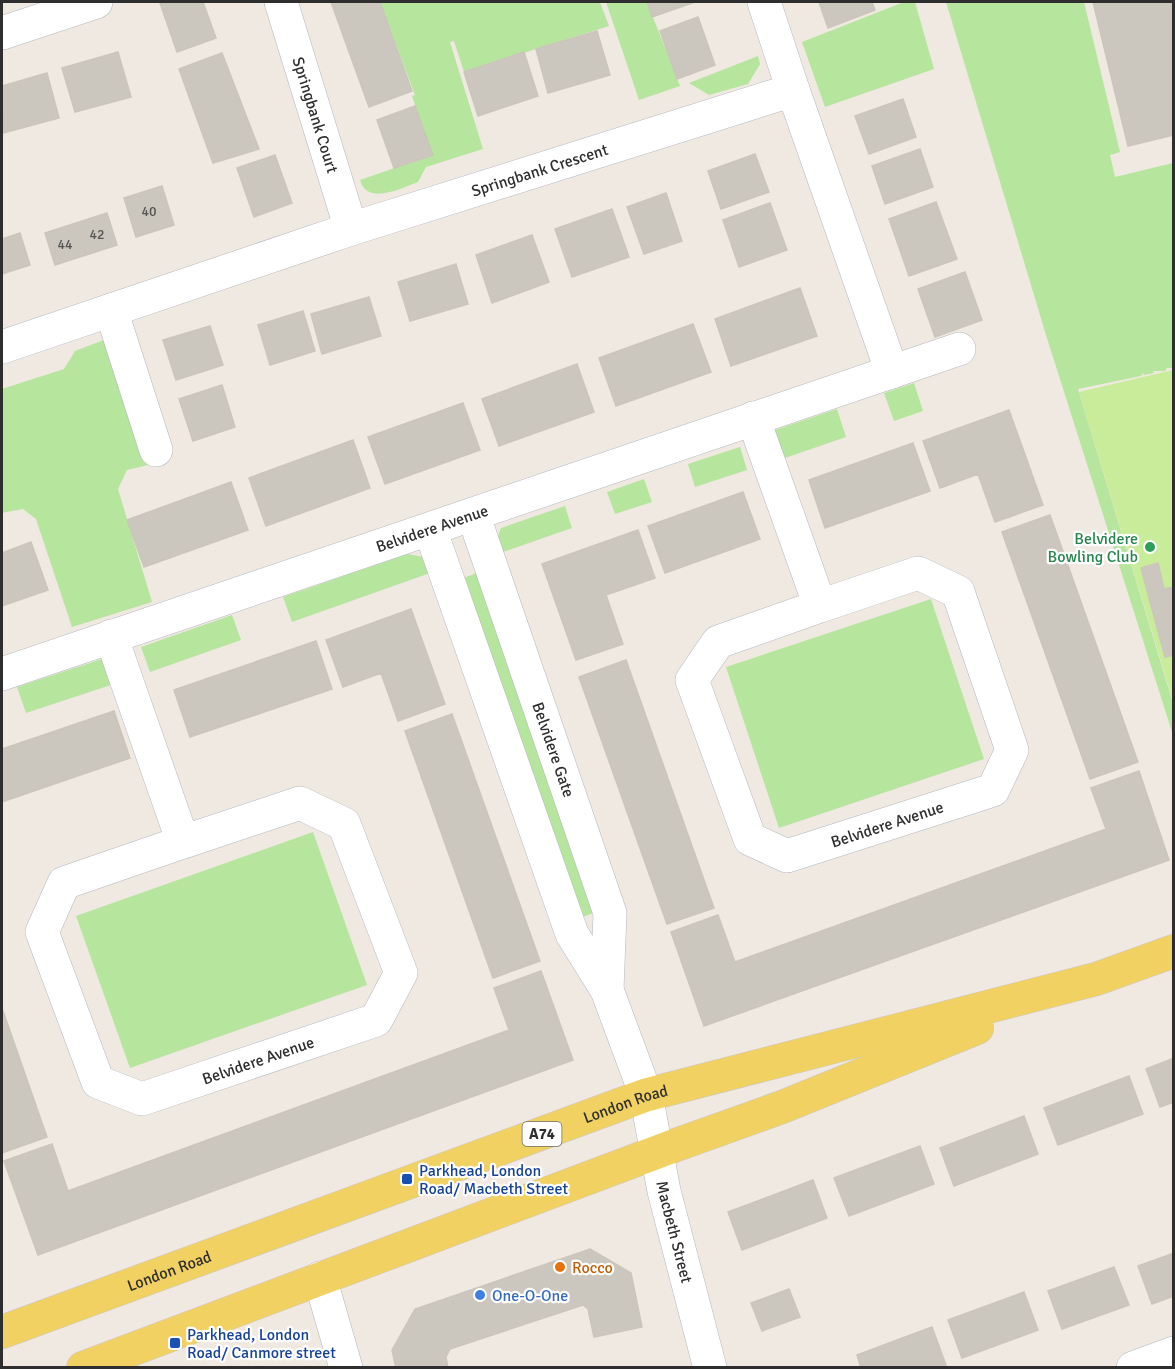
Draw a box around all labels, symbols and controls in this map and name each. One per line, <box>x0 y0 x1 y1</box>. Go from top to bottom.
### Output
street label: Springbank Court <box>288 55 342 176</box>
street label: Springbank Crescent <box>469 140 611 202</box>
house number: 40 <box>141 203 157 220</box>
house number: 42 <box>89 226 105 243</box>
house number: 44 <box>57 236 73 253</box>
street label: Belvidere Avenue <box>373 501 491 557</box>
place label: Belvidere Bowling Club <box>1048 529 1138 567</box>
marker: Belvidere Bowling Club <box>1143 540 1157 554</box>
street label: Belvidere Gate <box>527 700 578 800</box>
street label: Belvidere Avenue <box>828 797 946 853</box>
street label: Belvidere Avenue <box>200 1032 317 1089</box>
street label: London Road <box>581 1081 670 1128</box>
road number: A74 <box>522 1122 562 1146</box>
place label: Parkhead, London Road/ Macbeth Street <box>419 1161 568 1199</box>
marker: Parkhead, London Road/ Macbeth Street <box>400 1172 414 1186</box>
street label: Macbeth Street <box>651 1179 697 1286</box>
street label: London Road <box>124 1247 214 1296</box>
place label: Rocco <box>572 1258 613 1278</box>
marker: Rocco <box>553 1260 567 1274</box>
place label: One-O-One <box>492 1286 568 1306</box>
marker: One-O-One <box>473 1288 487 1302</box>
place label: Parkhead, London Road/ Canmore street <box>187 1325 336 1363</box>
marker: Parkhead, London Road/ Canmore street <box>168 1336 182 1350</box>

